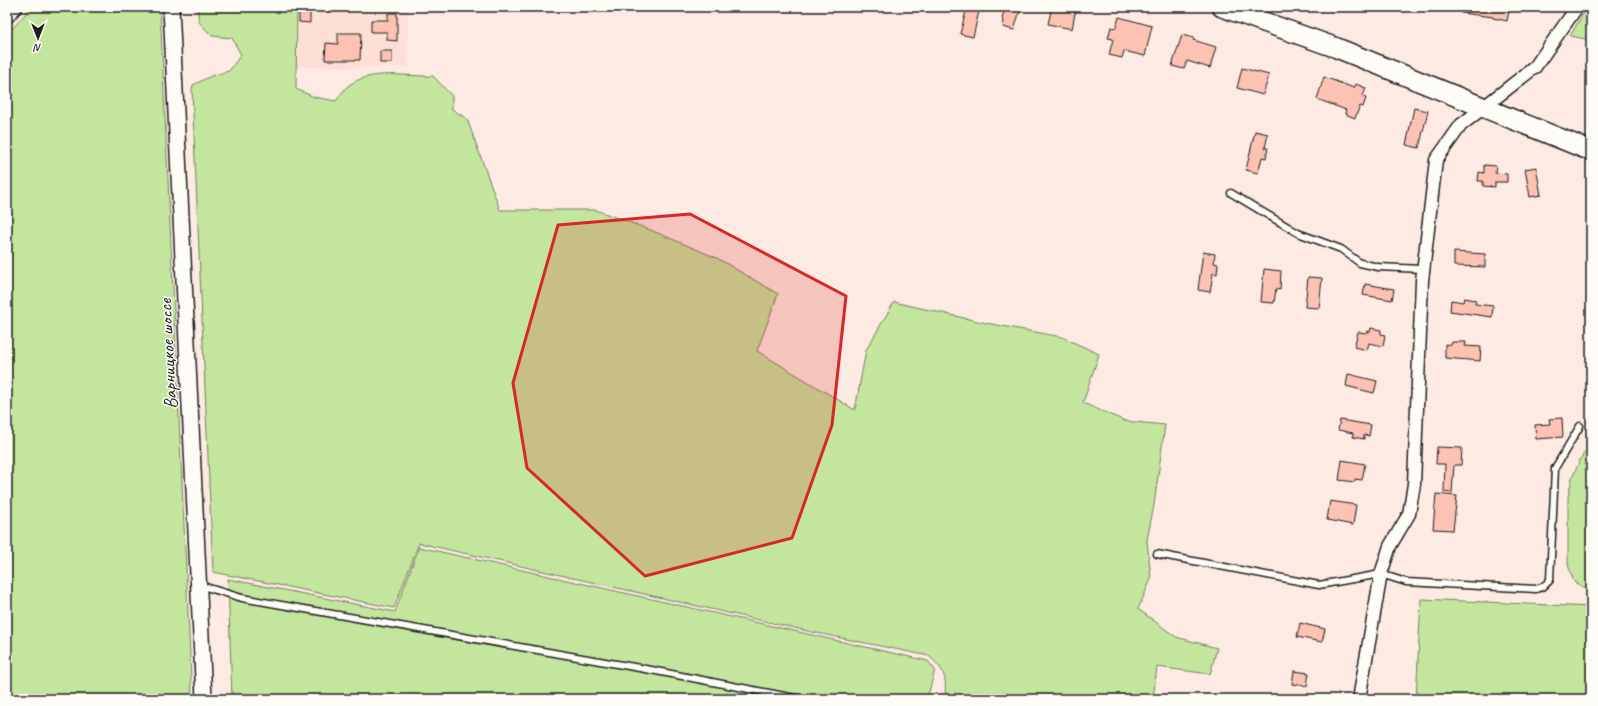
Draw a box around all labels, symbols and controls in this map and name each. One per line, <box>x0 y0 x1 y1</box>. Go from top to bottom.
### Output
north arrow <box>18 18 58 58</box>
text: N <box>32 41 41 55</box>
street label: Варницкое шоссе <box>153 296 183 410</box>

